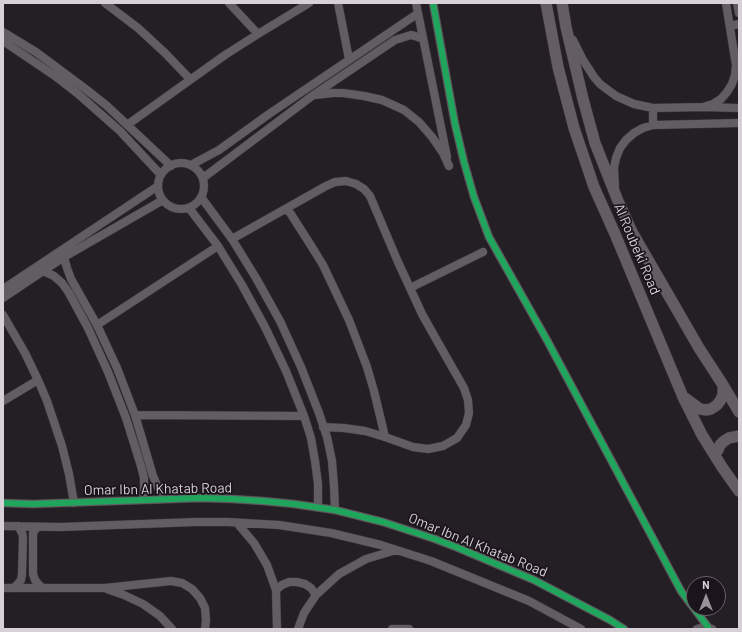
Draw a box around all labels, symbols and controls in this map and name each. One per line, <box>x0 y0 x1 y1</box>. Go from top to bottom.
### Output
street label: Al Roubeki Road <box>610 201 664 297</box>
street label: Omar Ibn Al Khatab Road <box>84 479 232 499</box>
street label: Omar Ibn Al Khatab Road <box>406 509 550 581</box>
north arrow <box>686 576 726 616</box>
text: N <box>702 578 710 591</box>

